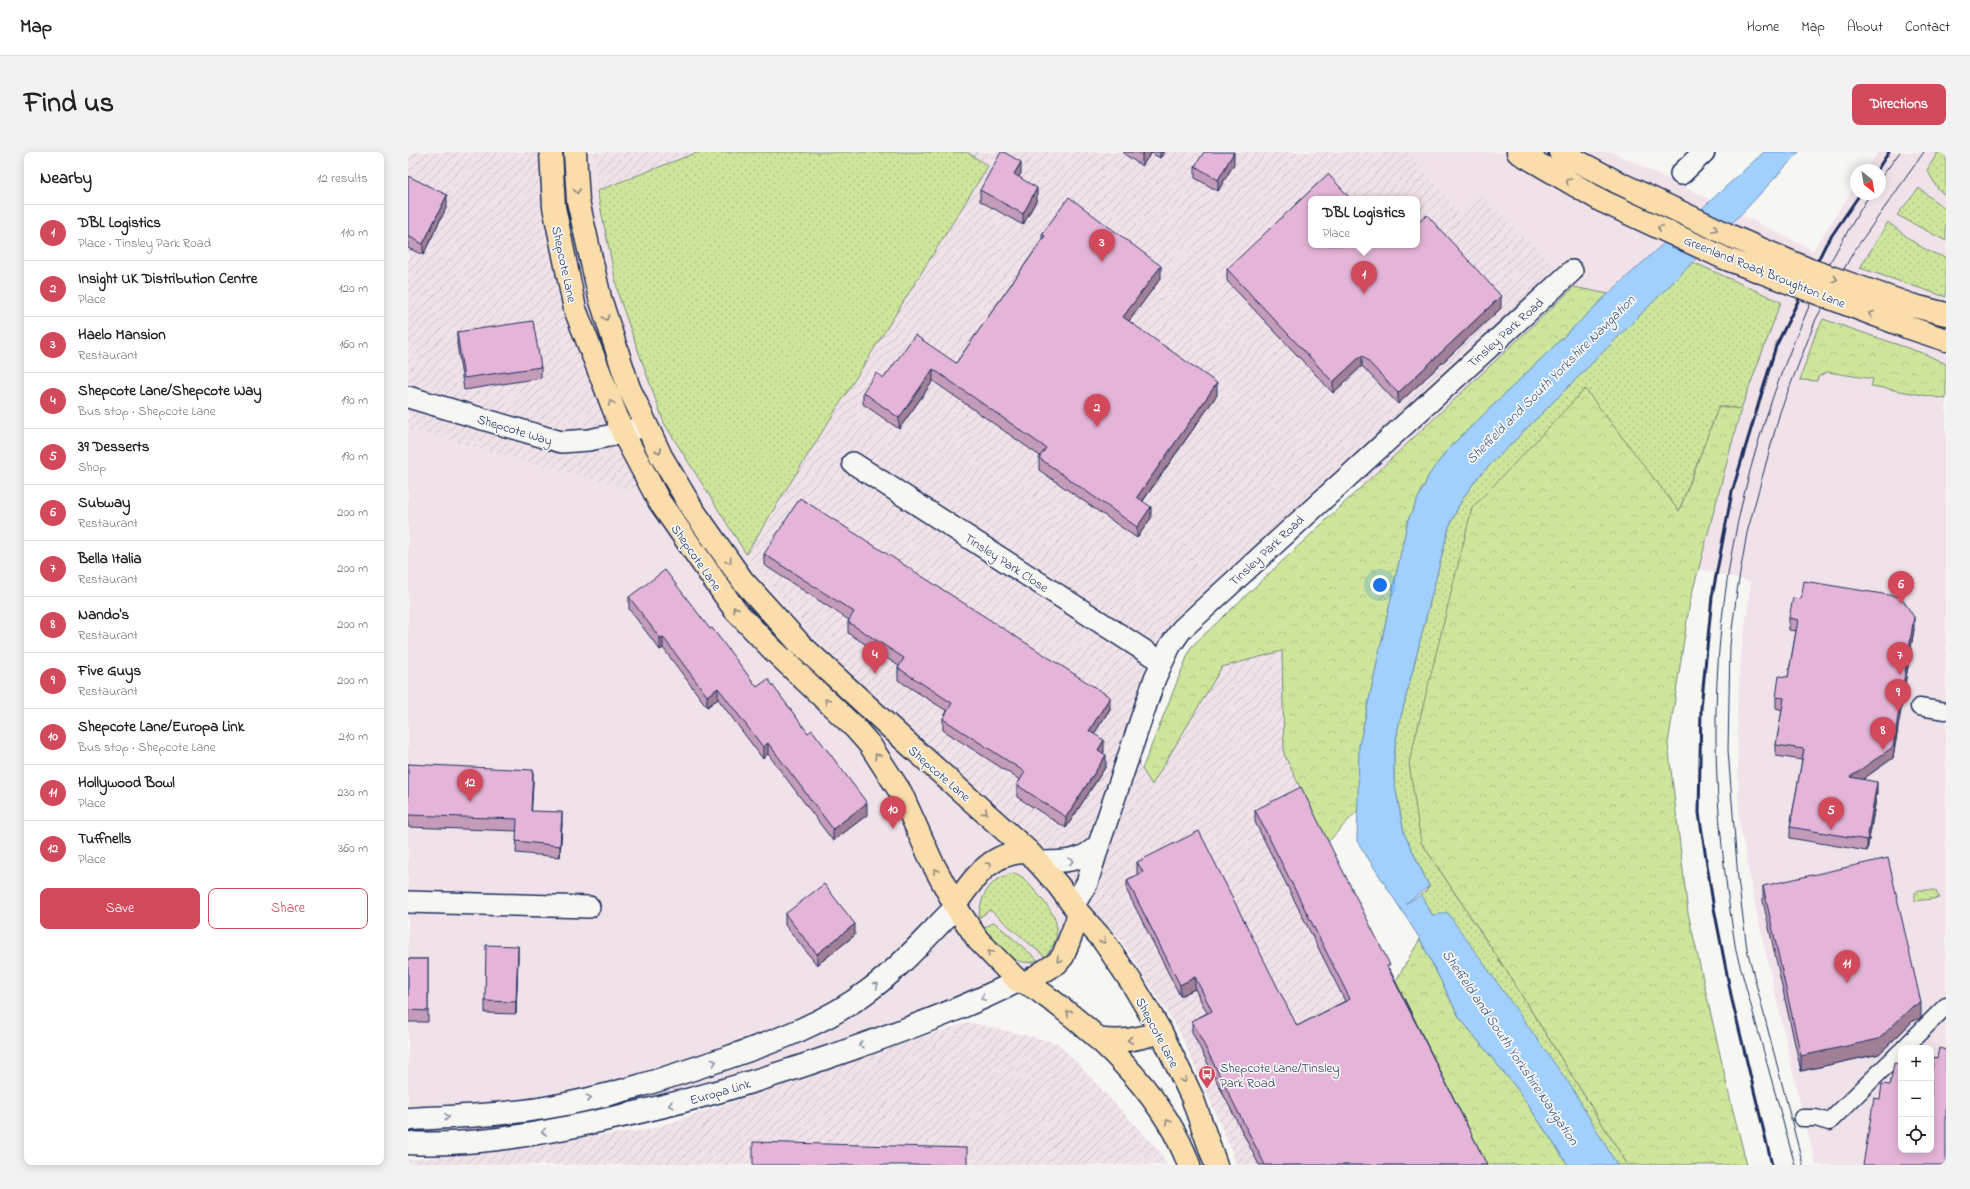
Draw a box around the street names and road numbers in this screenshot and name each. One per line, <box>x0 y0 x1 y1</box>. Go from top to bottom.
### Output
street label: Shepcote Lane <box>546 224 581 304</box>
street label: Greenland Road; Broughton Lane <box>1680 231 1848 315</box>
street label: Tinsley Park Road <box>1464 293 1549 373</box>
street label: Shepcote Way <box>474 410 555 452</box>
street label: Tinsley Park Road <box>1225 511 1310 592</box>
street label: Shepcote Lane <box>666 521 726 595</box>
street label: Tinsley Park Close <box>960 529 1052 598</box>
street label: Shepcote Lane <box>904 742 975 807</box>
street label: Shepcote Lane <box>1130 994 1183 1072</box>
street label: Europa Link <box>688 1075 753 1110</box>

